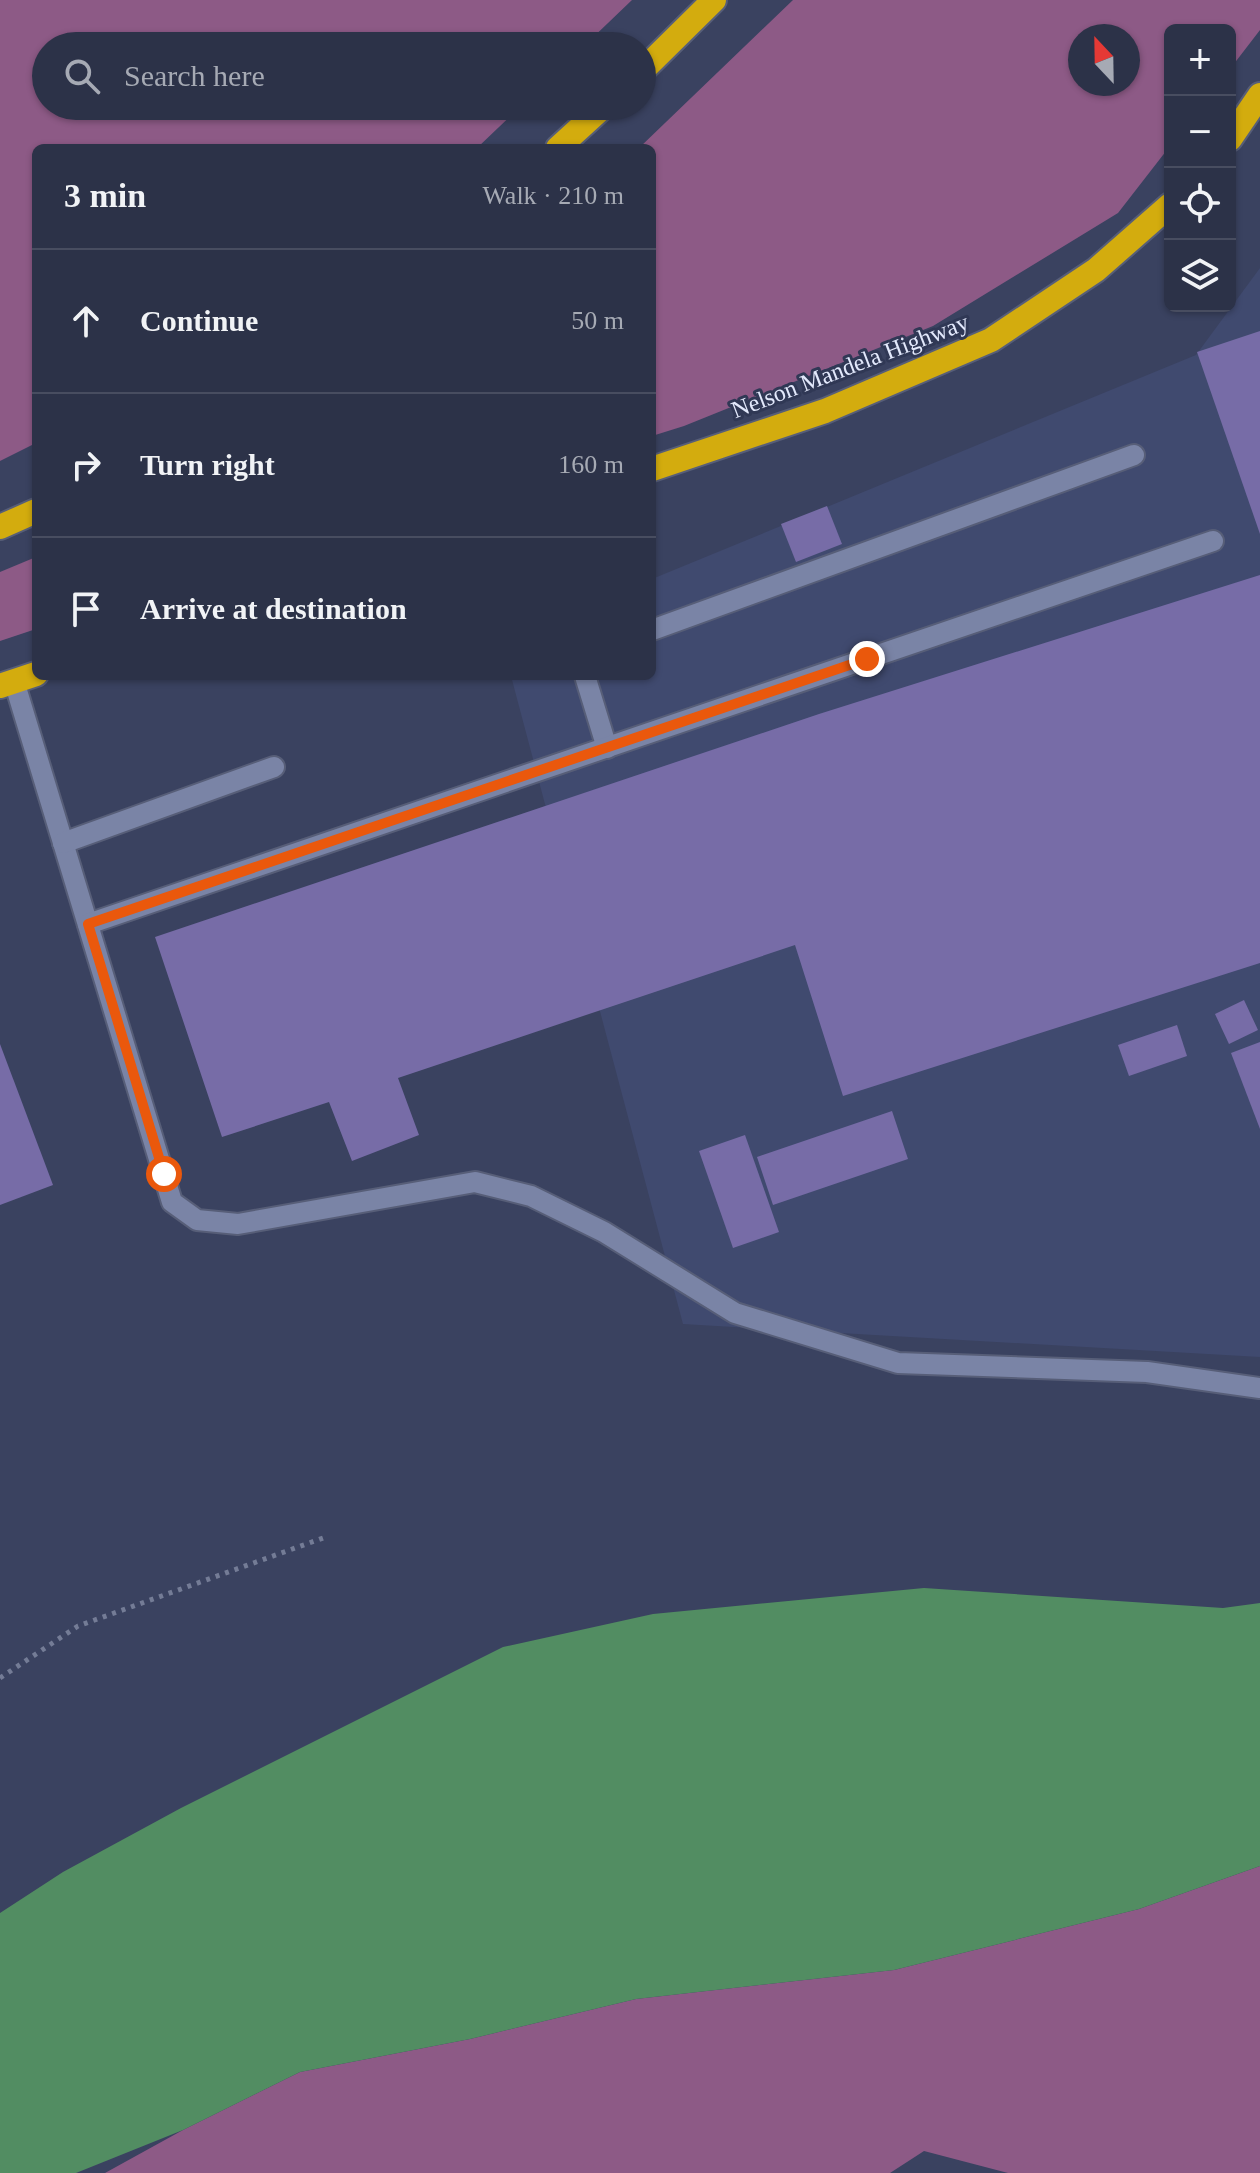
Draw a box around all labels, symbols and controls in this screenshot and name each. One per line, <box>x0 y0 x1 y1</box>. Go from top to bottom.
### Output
north arrow <box>1068 24 1140 96</box>
map controls <box>1164 24 1236 312</box>
button: + <box>1164 24 1236 96</box>
search box <box>32 32 656 120</box>
icon: search <box>60 54 104 98</box>
text: Search here <box>124 59 265 92</box>
button: − <box>1164 96 1236 168</box>
button: locate <box>1164 168 1236 240</box>
text: 3 min <box>64 177 146 214</box>
text: Walk · 210 m <box>482 181 624 210</box>
button: layers <box>1164 240 1236 312</box>
icon: ahead <box>64 299 108 343</box>
text: Continue <box>140 304 258 337</box>
text: 50 m <box>571 306 624 335</box>
street label: Nelson Mandela Highway <box>728 309 972 423</box>
icon: right <box>64 443 108 487</box>
text: Turn right <box>140 448 275 481</box>
text: 160 m <box>558 450 624 479</box>
icon: arrive <box>64 587 108 631</box>
text: Arrive at destination <box>140 592 407 625</box>
route end <box>849 641 885 677</box>
route start <box>146 1156 182 1192</box>

